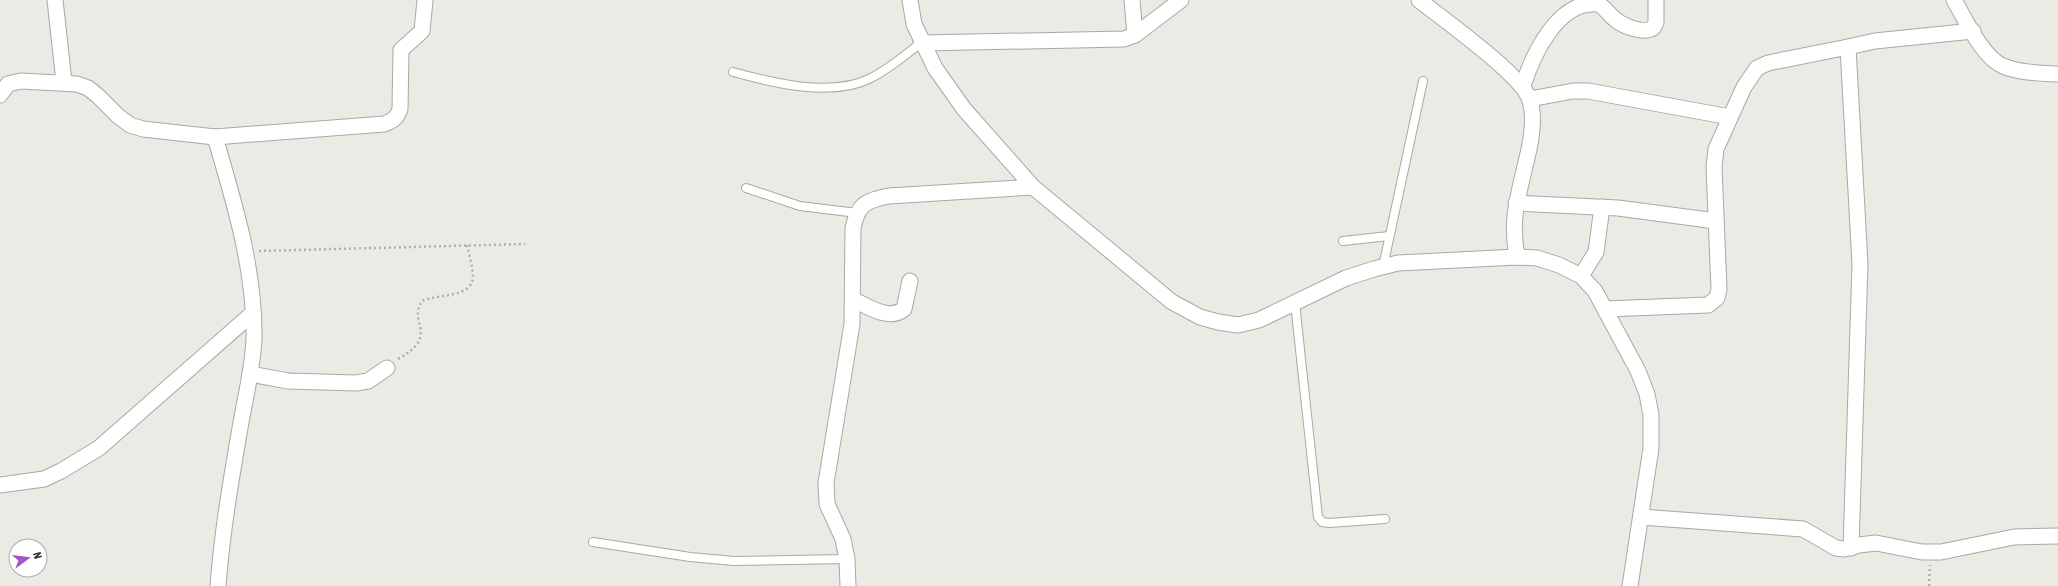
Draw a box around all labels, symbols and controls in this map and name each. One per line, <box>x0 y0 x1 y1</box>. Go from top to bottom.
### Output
north arrow <box>8 538 48 578</box>
text: N <box>31 551 44 560</box>

